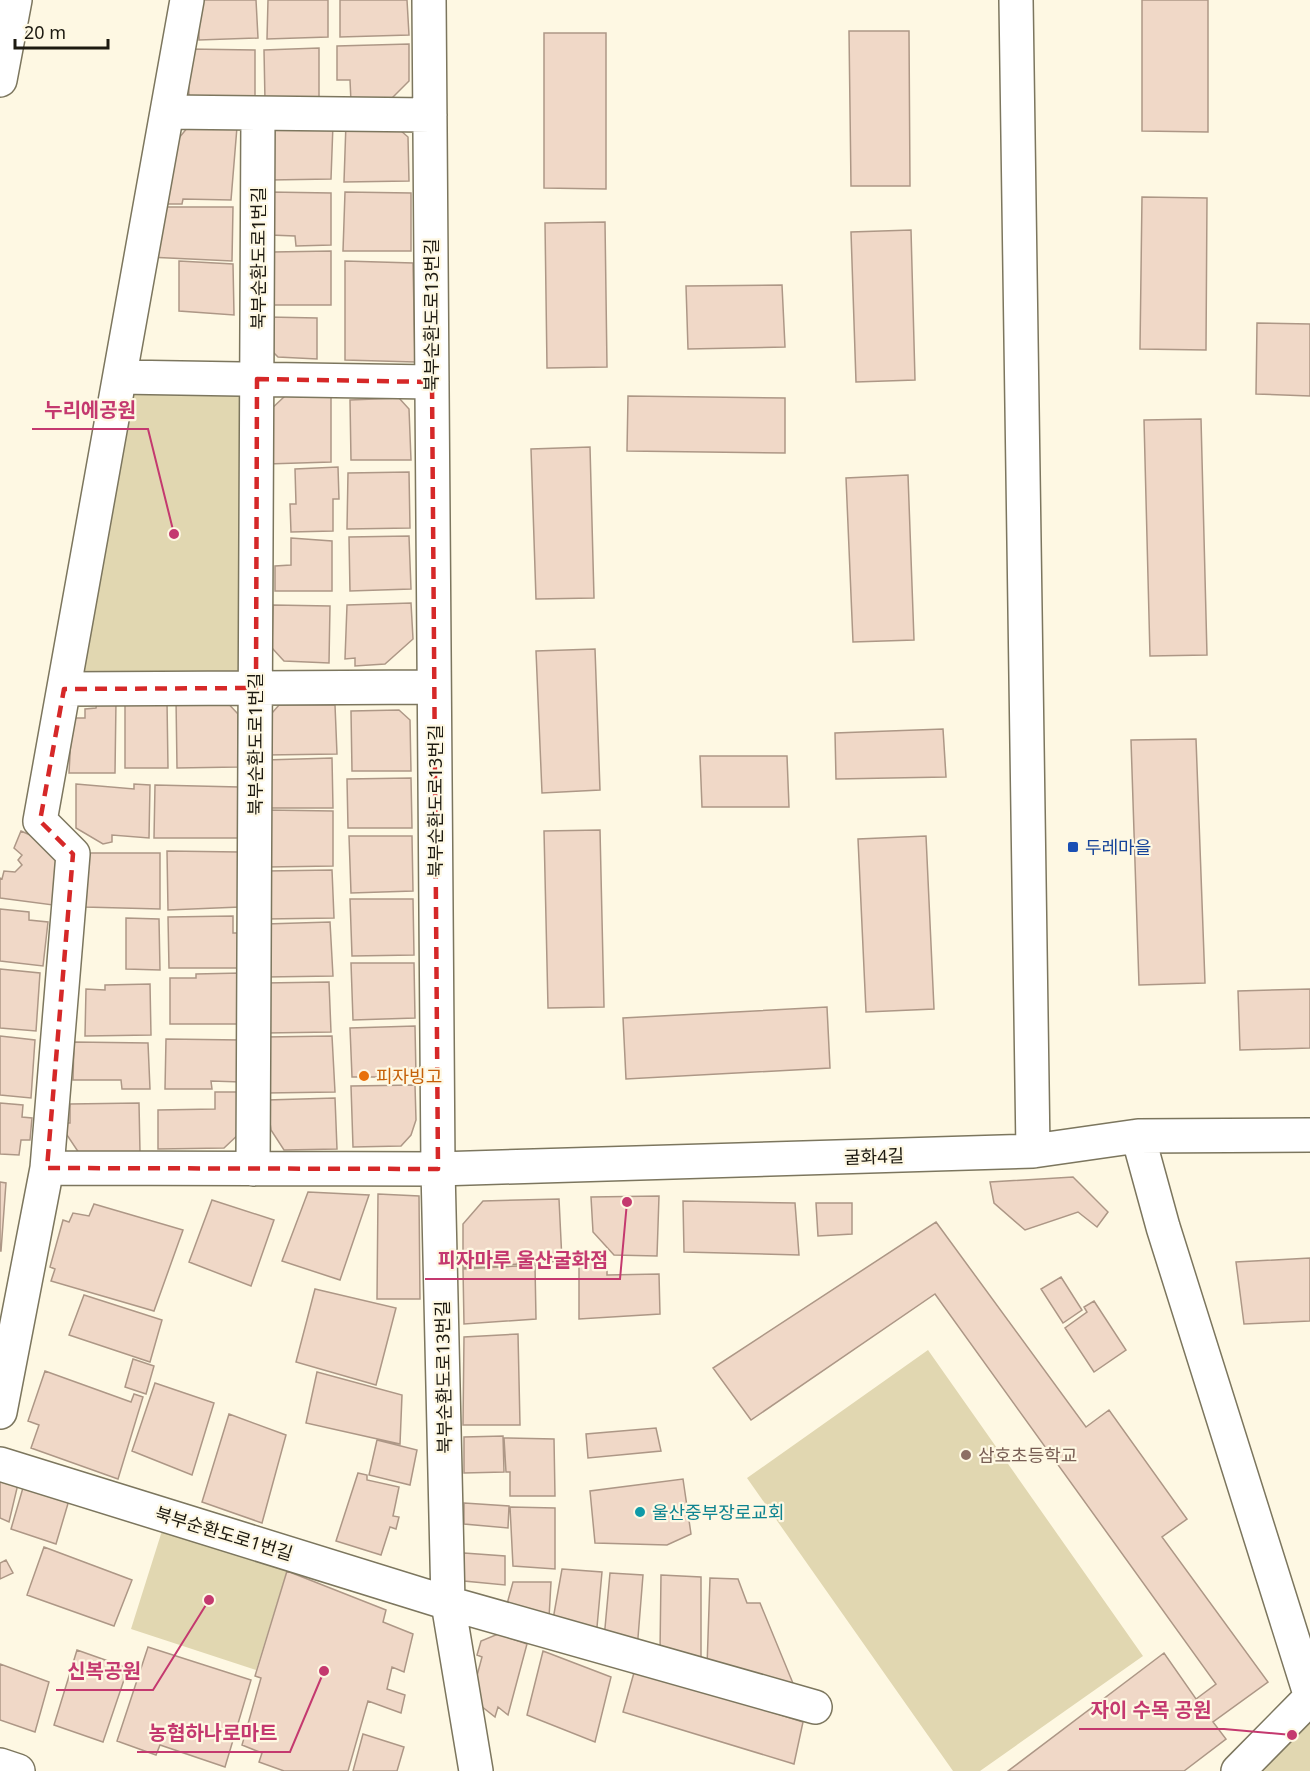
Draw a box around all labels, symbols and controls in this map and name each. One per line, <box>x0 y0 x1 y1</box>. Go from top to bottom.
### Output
scale bar <box>15 12 108 50</box>
text: 20 m <box>24 20 66 44</box>
street label: 북부순환도로1번길 <box>246 187 270 329</box>
street label: 북부순환도로13번길 <box>419 238 443 392</box>
callout: 누리에공원 <box>32 391 148 429</box>
text: 누리에공원 <box>44 396 136 423</box>
street label: 북부순환도로1번길 <box>243 673 267 815</box>
street label: 북부순환도로13번길 <box>423 724 447 878</box>
place label: 두레마을 <box>1085 835 1151 859</box>
marker: 두레마을 <box>1066 840 1080 854</box>
place label: 피자빙고 <box>376 1064 442 1088</box>
marker: 피자빙고 <box>357 1069 371 1083</box>
street label: 굴화4길 <box>844 1143 904 1169</box>
callout: 피자마루 울산굴화점 <box>425 1241 620 1279</box>
text: 피자마루 울산굴화점 <box>438 1246 608 1273</box>
street label: 북부순환도로13번길 <box>430 1300 456 1454</box>
place label: 삼호초등학교 <box>978 1443 1077 1467</box>
marker: 삼호초등학교 <box>959 1448 973 1462</box>
place label: 울산중부장로교회 <box>652 1500 784 1524</box>
street label: 북부순환도로1번길 <box>152 1501 296 1565</box>
marker: 울산중부장로교회 <box>633 1505 647 1519</box>
callout: 신복공원 <box>56 1652 153 1690</box>
text: 신복공원 <box>67 1657 141 1684</box>
callout: 자이 수목 공원 <box>1079 1691 1224 1729</box>
text: 자이 수목 공원 <box>1091 1696 1211 1723</box>
callout: 농협하나로마트 <box>137 1714 290 1752</box>
text: 농협하나로마트 <box>149 1719 277 1746</box>

